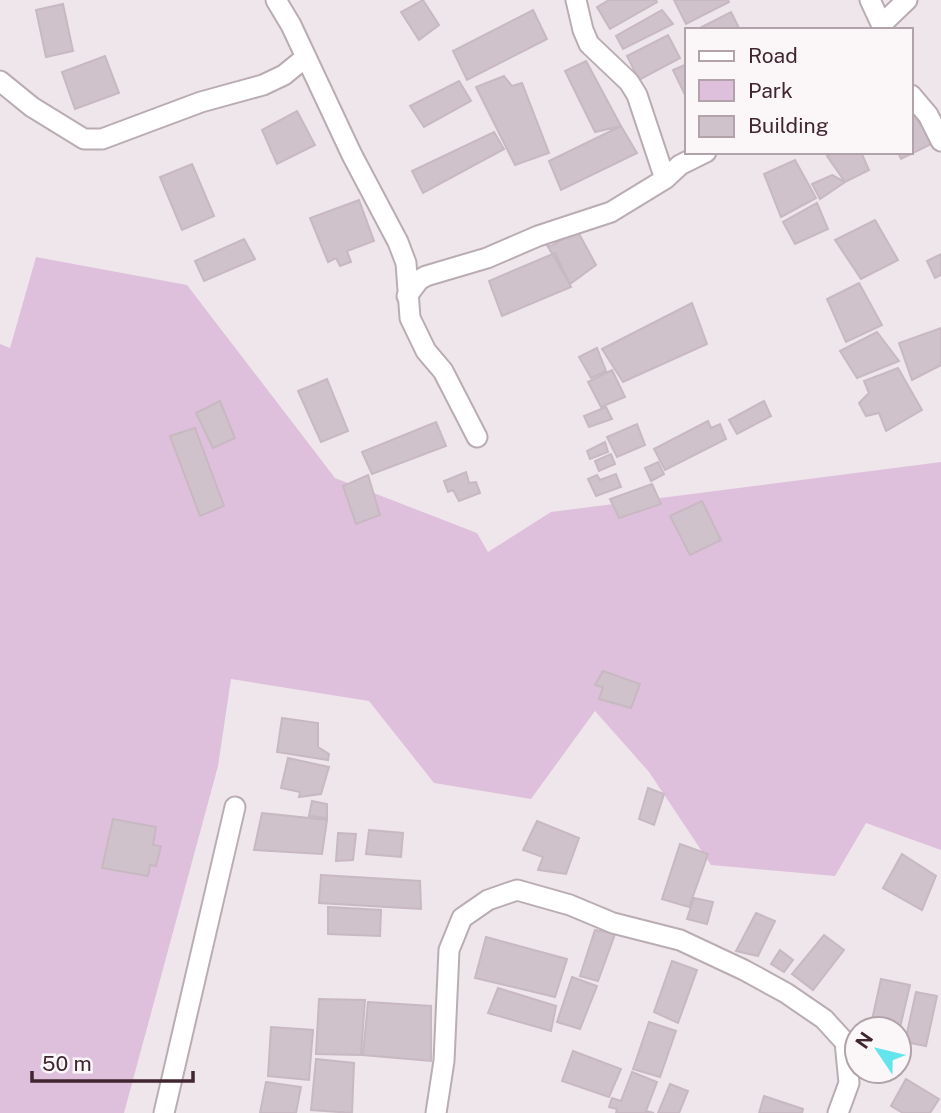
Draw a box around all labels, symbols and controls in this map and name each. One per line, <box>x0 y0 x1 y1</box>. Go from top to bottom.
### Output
legend <box>685 28 913 154</box>
text: Road <box>748 43 798 68</box>
text: Park <box>748 78 793 103</box>
text: Building <box>748 113 829 138</box>
north arrow <box>843 1015 913 1085</box>
text: N <box>851 1028 877 1053</box>
scale bar <box>32 1040 192 1084</box>
text: 50 m <box>42 1051 92 1076</box>

